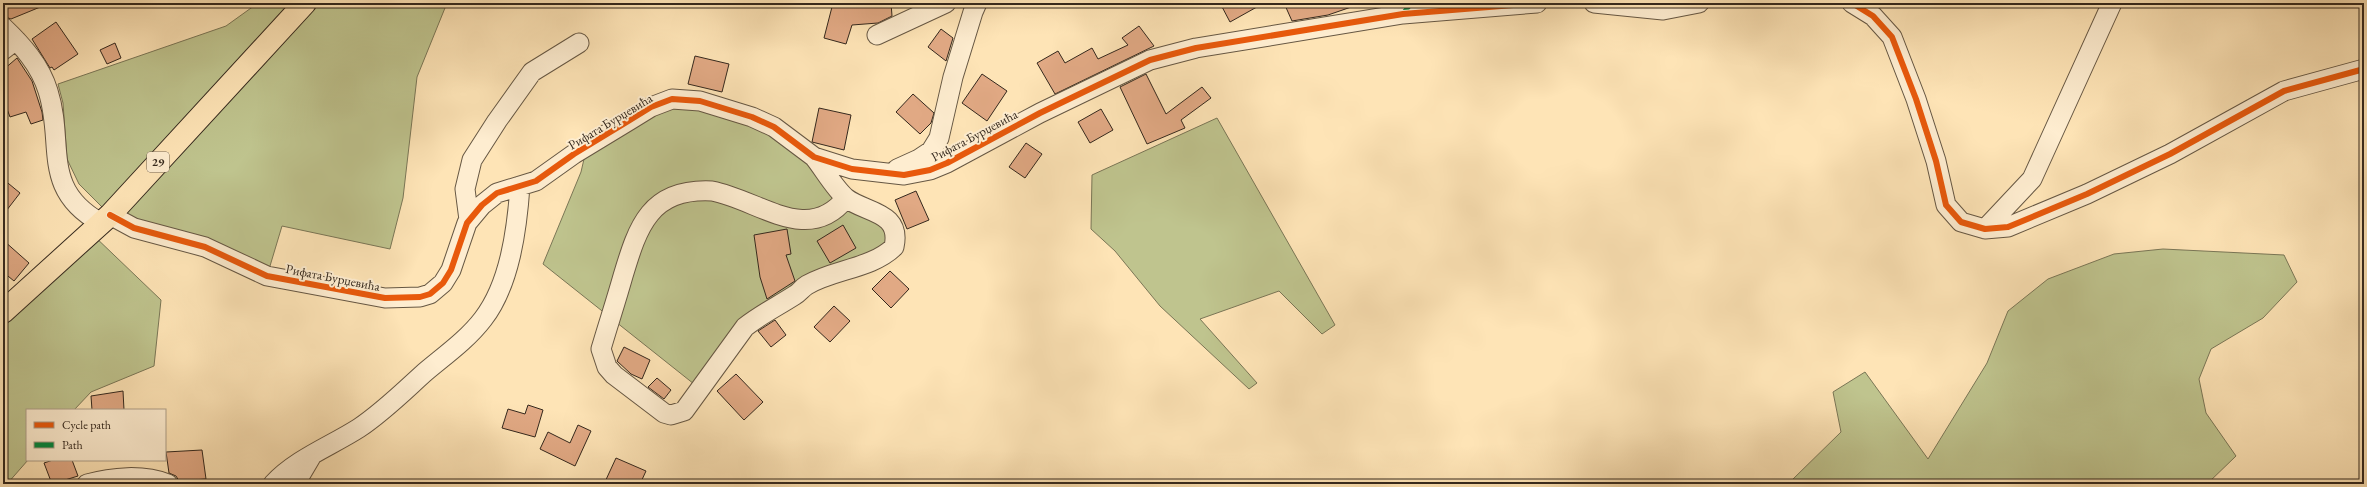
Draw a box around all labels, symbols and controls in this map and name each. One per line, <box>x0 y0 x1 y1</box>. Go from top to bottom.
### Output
street label: Рифата Бурџевића <box>565 89 656 153</box>
street label: Рифата Бурџевића <box>928 105 1021 165</box>
road number: 29 <box>147 152 169 172</box>
street label: Рифата Бурџевића <box>284 260 382 295</box>
legend <box>26 409 166 461</box>
text: Cycle path <box>62 417 111 433</box>
text: Path <box>62 437 83 453</box>

